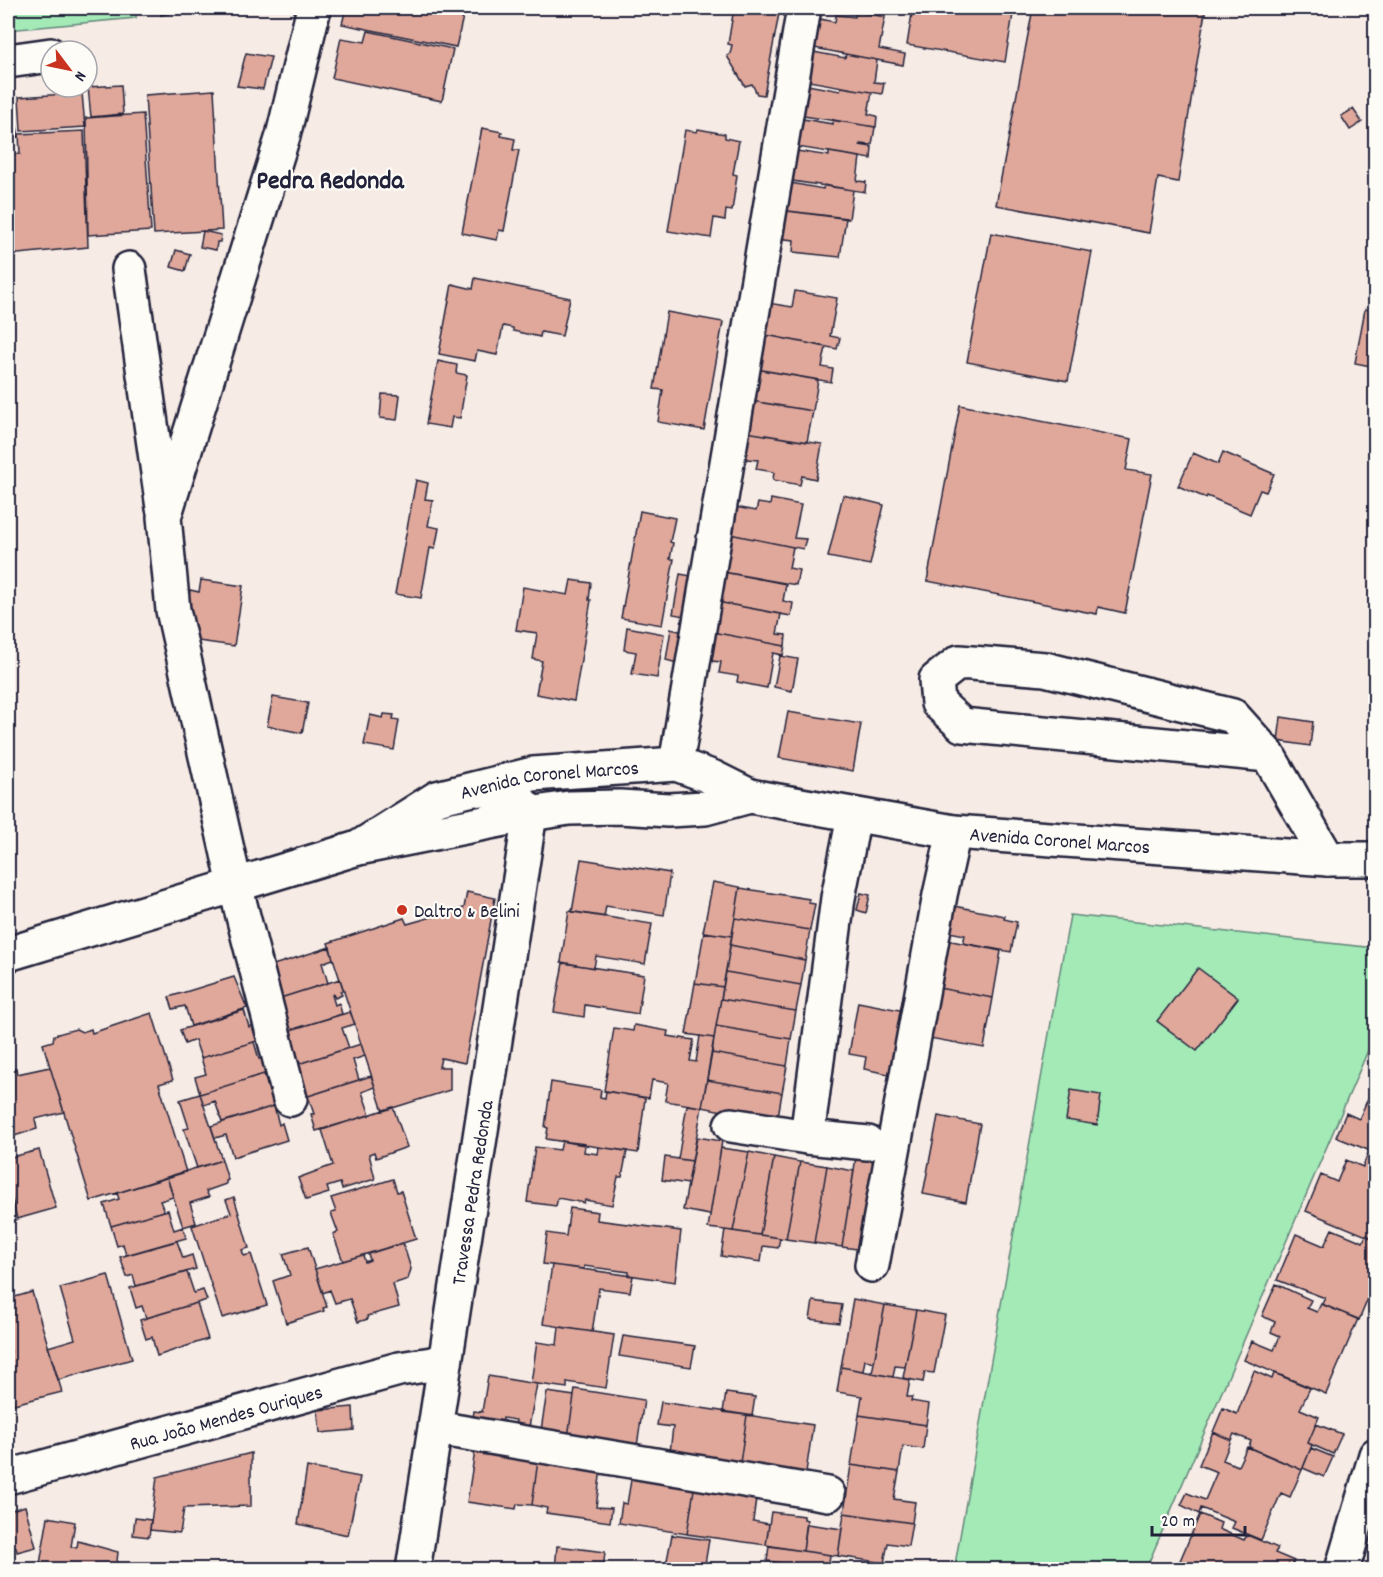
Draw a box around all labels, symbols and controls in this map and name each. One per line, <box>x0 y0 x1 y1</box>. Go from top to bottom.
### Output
north arrow <box>39 39 99 99</box>
text: N <box>68 66 91 85</box>
district label: Pedra Redonda <box>256 164 405 201</box>
street label: Avenida Coronel Marcos <box>458 756 640 809</box>
street label: Avenida Coronel Marcos <box>969 822 1151 863</box>
place label: Daltro & Belini <box>414 899 520 927</box>
marker: Daltro & Belini <box>395 903 409 917</box>
street label: Travessa Pedra Redonda <box>446 1098 503 1287</box>
street label: Rua João Mendes Ouriques <box>127 1380 326 1460</box>
scale bar <box>1152 1499 1245 1537</box>
text: 20 m <box>1161 1510 1195 1535</box>

